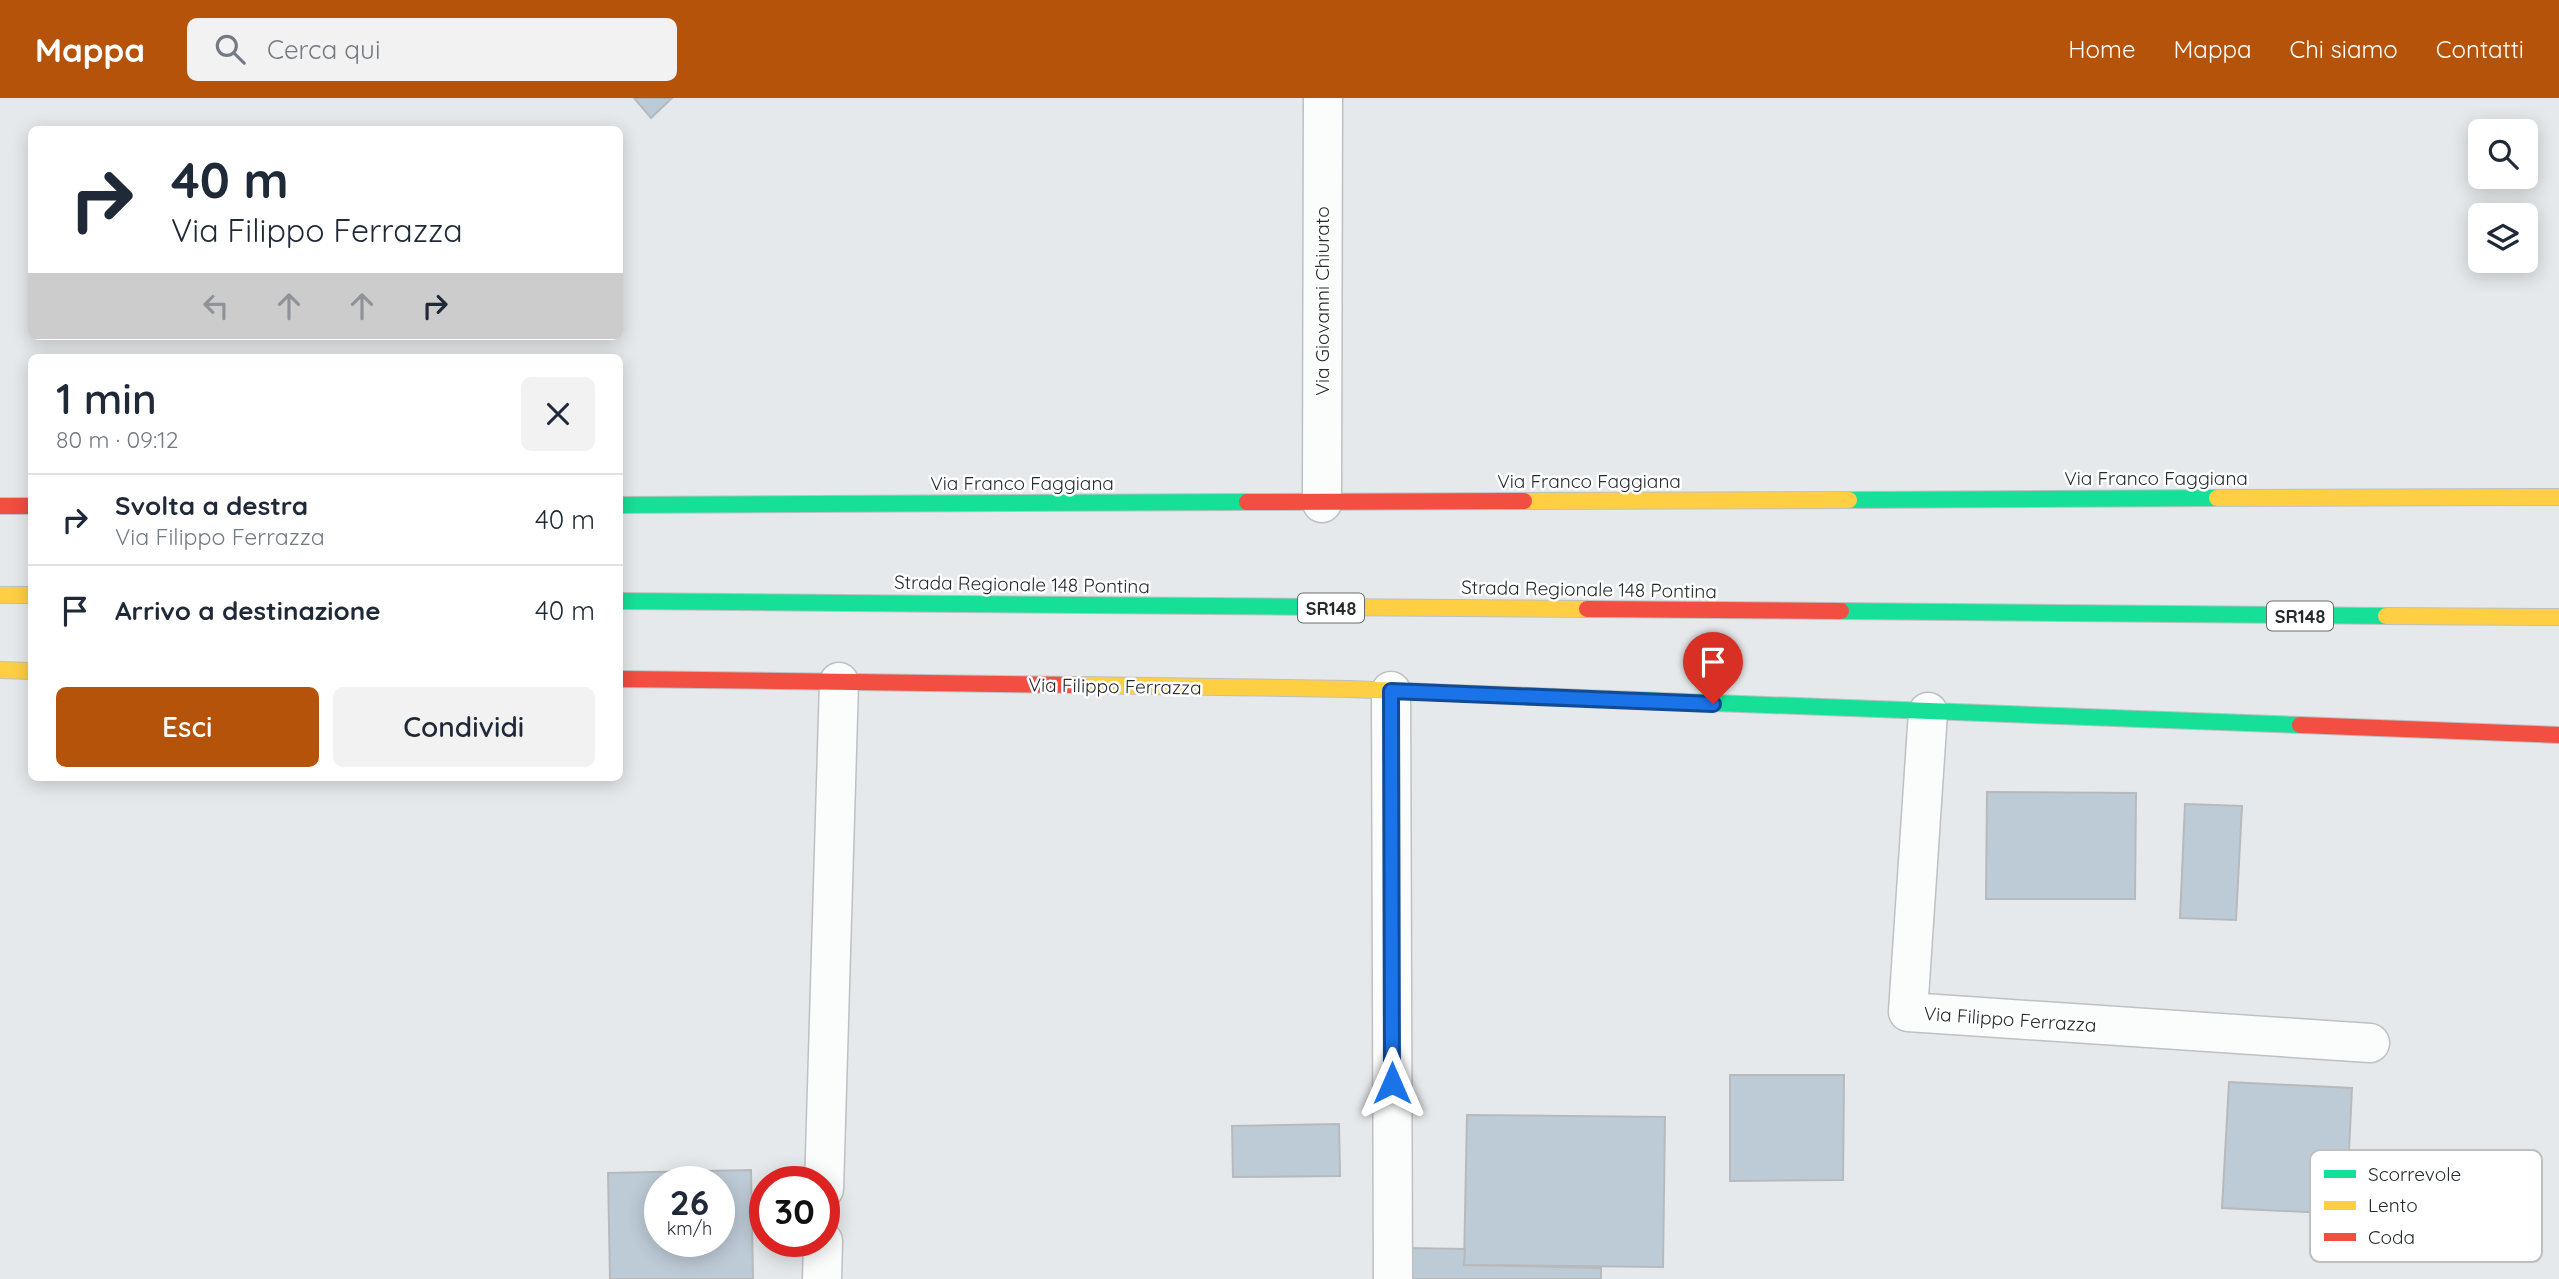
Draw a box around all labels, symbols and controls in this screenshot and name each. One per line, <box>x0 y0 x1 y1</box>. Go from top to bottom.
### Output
search box <box>187 18 677 81</box>
text: Mappa <box>35 29 145 70</box>
icon: search <box>211 30 249 68</box>
text: Cerca qui <box>267 33 380 66</box>
text: Home <box>2068 34 2136 64</box>
text: Mappa <box>2174 34 2252 64</box>
text: Chi siamo <box>2290 34 2398 64</box>
text: Contatti <box>2436 34 2524 64</box>
map controls <box>2468 119 2538 273</box>
button: search <box>2468 119 2538 189</box>
text: 40 m <box>171 149 289 210</box>
icon: right <box>56 154 147 245</box>
button: layers <box>2468 203 2538 273</box>
street label: Via Giovanni Chiurato <box>1310 206 1334 396</box>
text: Via Filippo Ferrazza <box>171 210 463 250</box>
icon: left <box>197 287 235 325</box>
icon: ahead <box>270 287 308 325</box>
icon: ahead <box>343 287 381 325</box>
icon: right <box>416 287 454 325</box>
text: 1 min <box>56 372 157 425</box>
button: close <box>521 377 595 451</box>
text: 80 m · 09:12 <box>56 425 178 454</box>
street label: Via Franco Faggiana <box>2064 466 2248 490</box>
street label: Via Franco Faggiana <box>1497 469 1681 493</box>
street label: Via Franco Faggiana <box>930 471 1114 495</box>
text: Svolta a destra <box>115 489 308 522</box>
icon: right <box>56 501 94 539</box>
text: 40 m <box>535 503 595 536</box>
text: Via Filippo Ferrazza <box>115 522 325 551</box>
street label: Strada Regionale 148 Pontina <box>894 570 1150 598</box>
street label: Strada Regionale 148 Pontina <box>1461 575 1717 603</box>
icon: arrive <box>56 592 94 630</box>
text: Arrivo a destinazione <box>115 594 381 627</box>
text: 40 m <box>535 594 595 627</box>
road number: SR148 <box>1298 594 1364 622</box>
road number: SR148 <box>2267 602 2333 630</box>
pin <box>1683 632 1743 704</box>
icon: arrive <box>1694 643 1732 681</box>
street label: Via Filippo Ferrazza <box>1028 672 1202 700</box>
button: Esci <box>56 687 319 767</box>
button: Condividi <box>333 687 595 767</box>
street label: Via Filippo Ferrazza <box>1923 1001 2097 1037</box>
position arrow <box>1355 1046 1429 1120</box>
legend <box>2310 1150 2542 1262</box>
text: Scorrevole <box>2368 1162 2461 1186</box>
speed limit sign: 30 <box>749 1166 840 1257</box>
text: 26 <box>670 1180 709 1224</box>
text: Lento <box>2368 1193 2418 1217</box>
text: km/h <box>667 1217 712 1240</box>
text: Coda <box>2368 1225 2415 1249</box>

